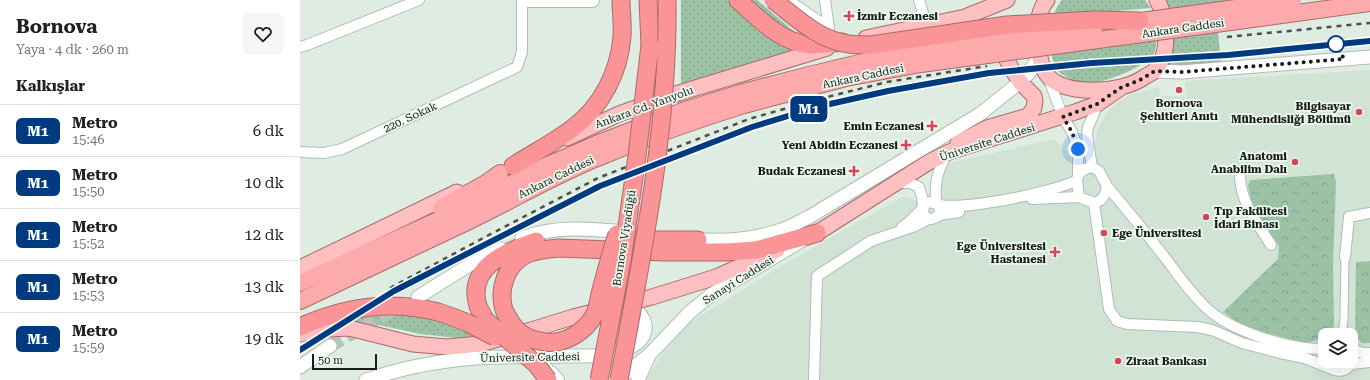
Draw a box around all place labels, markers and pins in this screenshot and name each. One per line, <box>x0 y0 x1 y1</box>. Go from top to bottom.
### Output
place label: İzmir Eczanesi <box>857 9 938 23</box>
marker: İzmir Eczanesi <box>844 11 854 21</box>
unlabelled marker <box>1327 35 1345 53</box>
marker: Bornova Şehitleri Anıtı <box>1174 85 1184 95</box>
place label: Bornova Şehitleri Anıtı <box>1140 97 1218 123</box>
place label: Bilgisayar Mühendisliği Bölümü <box>1231 100 1352 126</box>
marker: Bilgisayar Mühendisliği Bölümü <box>1354 107 1364 117</box>
place label: Emin Eczanesi <box>844 120 924 133</box>
marker: Emin Eczanesi <box>927 121 937 131</box>
place label: Yeni Abidin Eczanesi <box>782 139 898 152</box>
marker: Yeni Abidin Eczanesi <box>901 140 911 150</box>
place label: Anatomi Anabilim Dalı <box>1211 150 1287 176</box>
marker: Anatomi Anabilim Dalı <box>1290 157 1300 167</box>
place label: Budak Eczanesi <box>758 165 846 178</box>
marker: Budak Eczanesi <box>849 166 859 176</box>
place label: Tıp Fakültesi İdari Binası <box>1214 205 1287 231</box>
marker: Tıp Fakültesi İdari Binası <box>1201 212 1211 222</box>
place label: Ege Üniversitesi <box>1112 226 1202 240</box>
marker: Ege Üniversitesi <box>1099 228 1109 238</box>
place label: Ege Üniversitesi Hastanesi <box>957 239 1046 266</box>
marker: Ege Üniversitesi Hastanesi <box>1049 246 1061 258</box>
place label: Ziraat Bankası <box>1126 355 1207 368</box>
marker: Ziraat Bankası <box>1113 356 1123 366</box>

